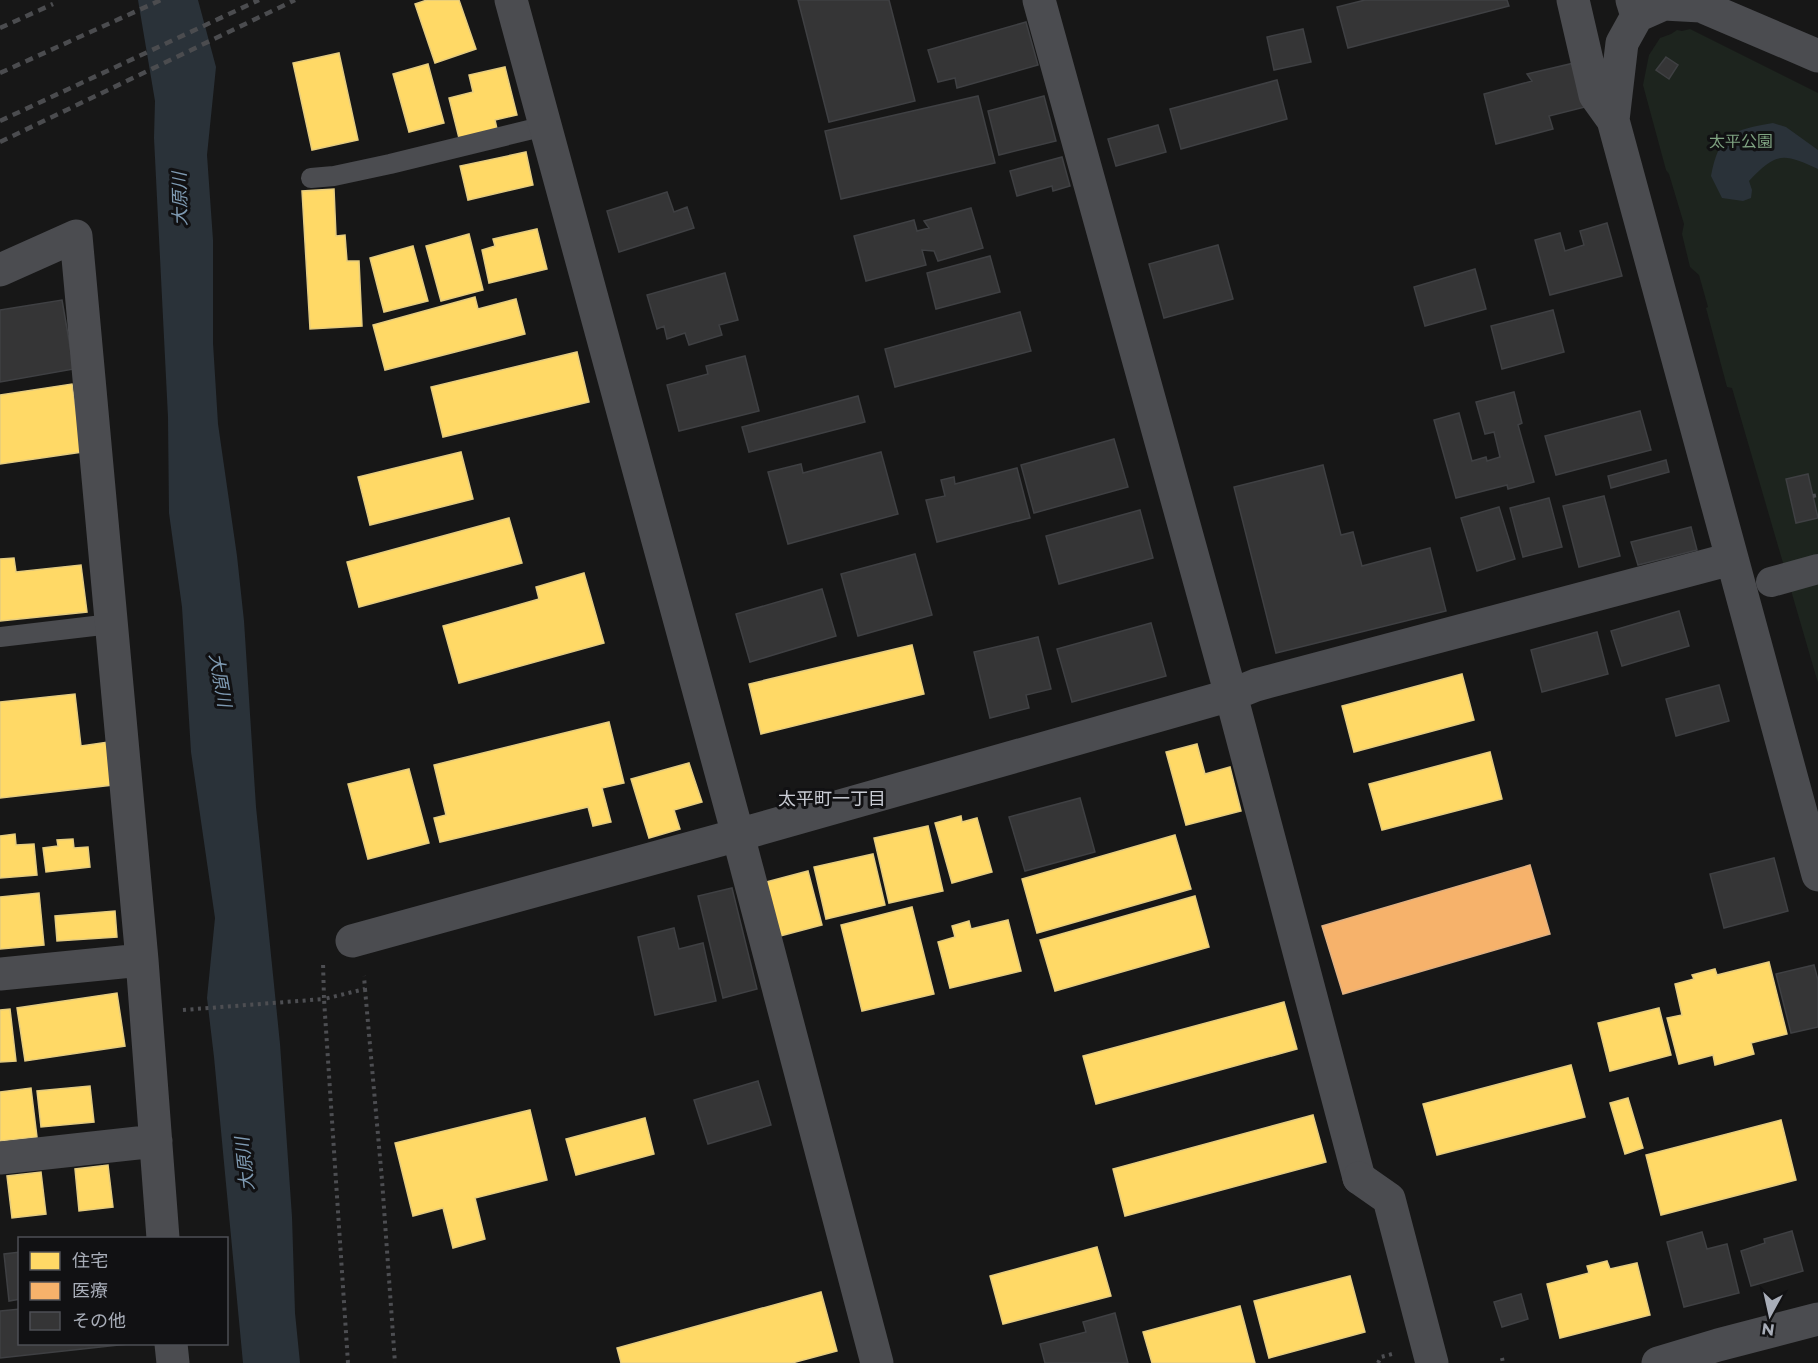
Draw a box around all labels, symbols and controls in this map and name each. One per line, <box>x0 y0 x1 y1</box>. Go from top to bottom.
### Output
park label: 太平公園 <box>1709 132 1773 151</box>
water label: 大原川 <box>168 170 191 226</box>
water label: 大原川 <box>204 652 236 710</box>
district label: 太平町一丁目 <box>778 788 886 810</box>
water label: 大原川 <box>231 1134 259 1192</box>
legend <box>18 1237 228 1345</box>
text: 住宅 <box>72 1250 108 1272</box>
text: 医療 <box>72 1280 108 1302</box>
north arrow <box>1740 1285 1800 1345</box>
text: その他 <box>72 1310 126 1332</box>
text: N <box>1760 1319 1776 1340</box>

